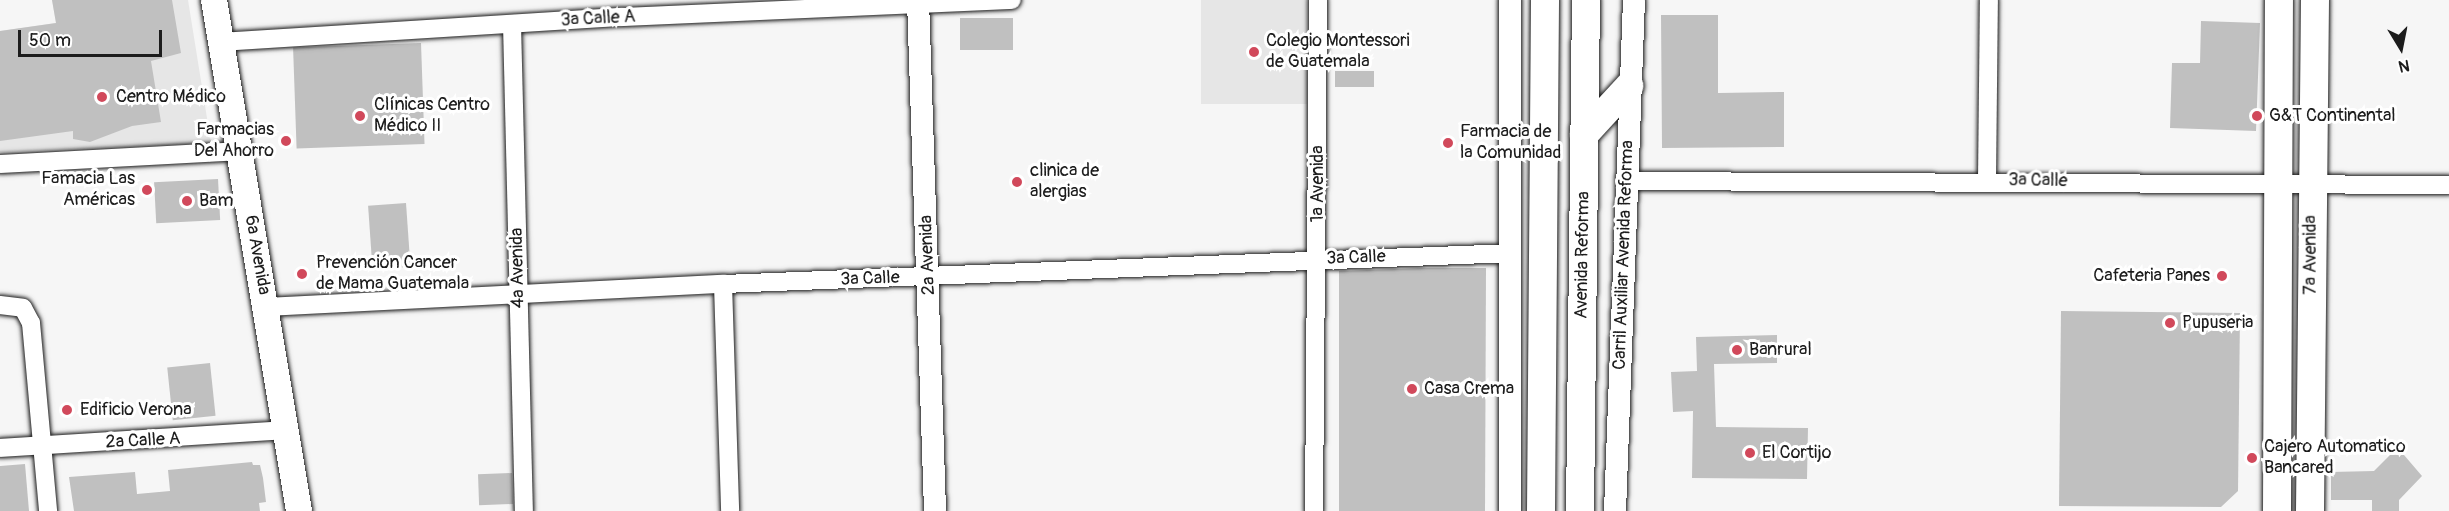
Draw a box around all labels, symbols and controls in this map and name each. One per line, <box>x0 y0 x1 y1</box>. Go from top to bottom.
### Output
street label: 3a Calle A <box>560 6 636 32</box>
scale bar <box>21 18 165 56</box>
north arrow <box>2371 18 2431 78</box>
text: 50 m <box>29 29 71 52</box>
place label: Colegio Montessori de Guatemala <box>1266 31 1410 74</box>
marker: Colegio Montessori de Guatemala <box>1247 45 1261 59</box>
text: N <box>2397 55 2411 77</box>
place label: Centro Médico <box>116 86 226 108</box>
marker: Centro Médico <box>93 88 111 106</box>
place label: Clínicas Centro Médico II <box>374 95 490 138</box>
place label: G&T Continental <box>2269 105 2396 127</box>
marker: Clínicas Centro Médico II <box>351 107 369 125</box>
marker: G&T Continental <box>2250 109 2264 123</box>
place label: Farmacias Del Ahorro <box>194 120 274 162</box>
place label: Farmacia de la Comunidad <box>1460 122 1561 164</box>
marker: Farmacias Del Ahorro <box>279 134 293 148</box>
marker: Farmacia de la Comunidad <box>1441 136 1455 150</box>
street label: Carril Auxiliar Avenida Reforma <box>1609 140 1639 370</box>
street label: 1a Avenida <box>1307 145 1329 223</box>
place label: clinica de alergias <box>1030 161 1099 204</box>
place label: Famacia Las Américas <box>41 169 135 212</box>
street label: 3a Calle <box>2008 170 2068 192</box>
marker: clinica de alergias <box>1008 173 1026 191</box>
marker: Famacia Las Américas <box>140 183 154 197</box>
place label: Bam <box>199 190 234 212</box>
street label: Avenida Reforma <box>1571 191 1595 319</box>
marker: Bam <box>180 194 194 208</box>
street label: 6a Avenida <box>239 213 275 297</box>
street label: 2a Avenida <box>916 215 940 295</box>
street label: 7a Avenida <box>2300 215 2322 295</box>
street label: 4a Avenida <box>506 228 530 308</box>
street label: 3a Calle <box>1326 246 1386 270</box>
place label: Prevención Cancer de Mama Guatemala <box>316 253 469 296</box>
marker: Prevención Cancer de Mama Guatemala <box>293 265 311 283</box>
place label: Cafeteria Panes <box>2093 265 2210 287</box>
street label: 3a Calle <box>840 267 900 291</box>
marker: Cafeteria Panes <box>2215 269 2229 283</box>
place label: Pupuseria <box>2182 312 2253 334</box>
marker: Pupuseria <box>2163 316 2177 330</box>
place label: Banrural <box>1749 339 1812 361</box>
marker: Banrural <box>1730 343 1744 357</box>
place label: Casa Crema <box>1424 378 1514 400</box>
marker: Casa Crema <box>1405 382 1419 396</box>
place label: Edificio Verona <box>80 399 192 421</box>
marker: Edificio Verona <box>58 401 76 419</box>
street label: 2a Calle A <box>105 428 181 454</box>
place label: Cajero Automatico Bancared <box>2264 437 2406 480</box>
place label: El Cortijo <box>1762 442 1831 464</box>
marker: El Cortijo <box>1743 446 1757 460</box>
marker: Cajero Automatico Bancared <box>2245 451 2259 465</box>

